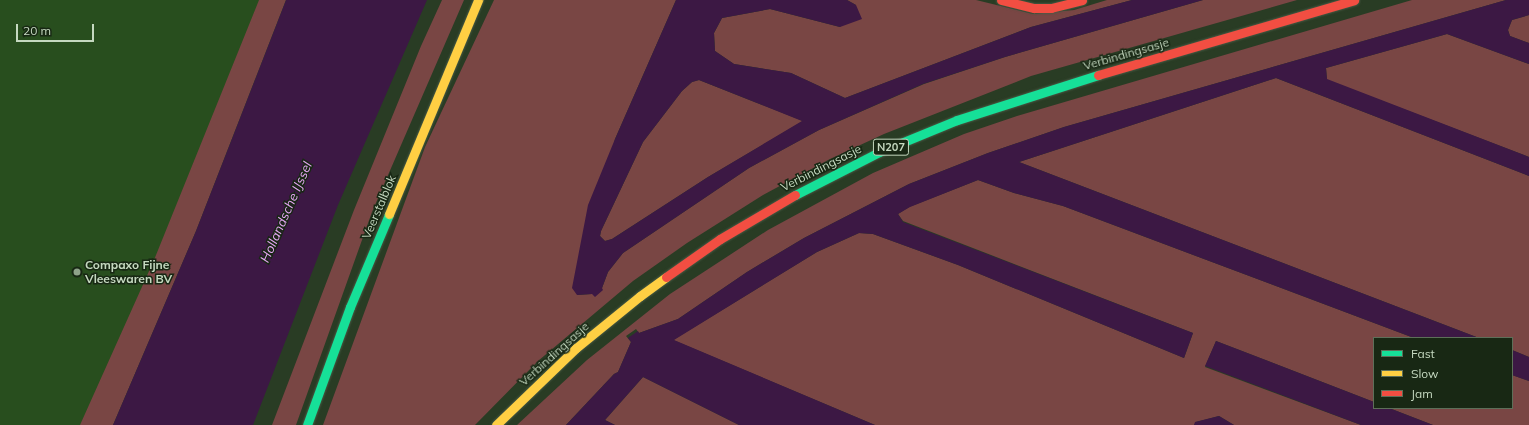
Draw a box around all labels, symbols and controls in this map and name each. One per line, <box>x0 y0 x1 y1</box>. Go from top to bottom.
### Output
scale bar <box>18 16 96 42</box>
text: 20 m <box>23 23 51 38</box>
street label: Verbindingsasje <box>1082 35 1170 73</box>
road number: N207 <box>872 138 910 156</box>
street label: Verbindingsasje <box>778 142 864 194</box>
water label: Hollandsche IJssel <box>257 159 315 265</box>
street label: Veerstalblok <box>359 173 399 241</box>
place label: Compaxo Fijne Vleeswaren BV <box>85 258 172 286</box>
marker: Compaxo Fijne Vleeswaren BV <box>72 267 82 277</box>
street label: Verbindingsasje <box>516 319 592 389</box>
legend <box>1373 337 1513 409</box>
text: Fast <box>1411 346 1435 361</box>
text: Slow <box>1411 366 1439 381</box>
text: Jam <box>1411 386 1433 401</box>

